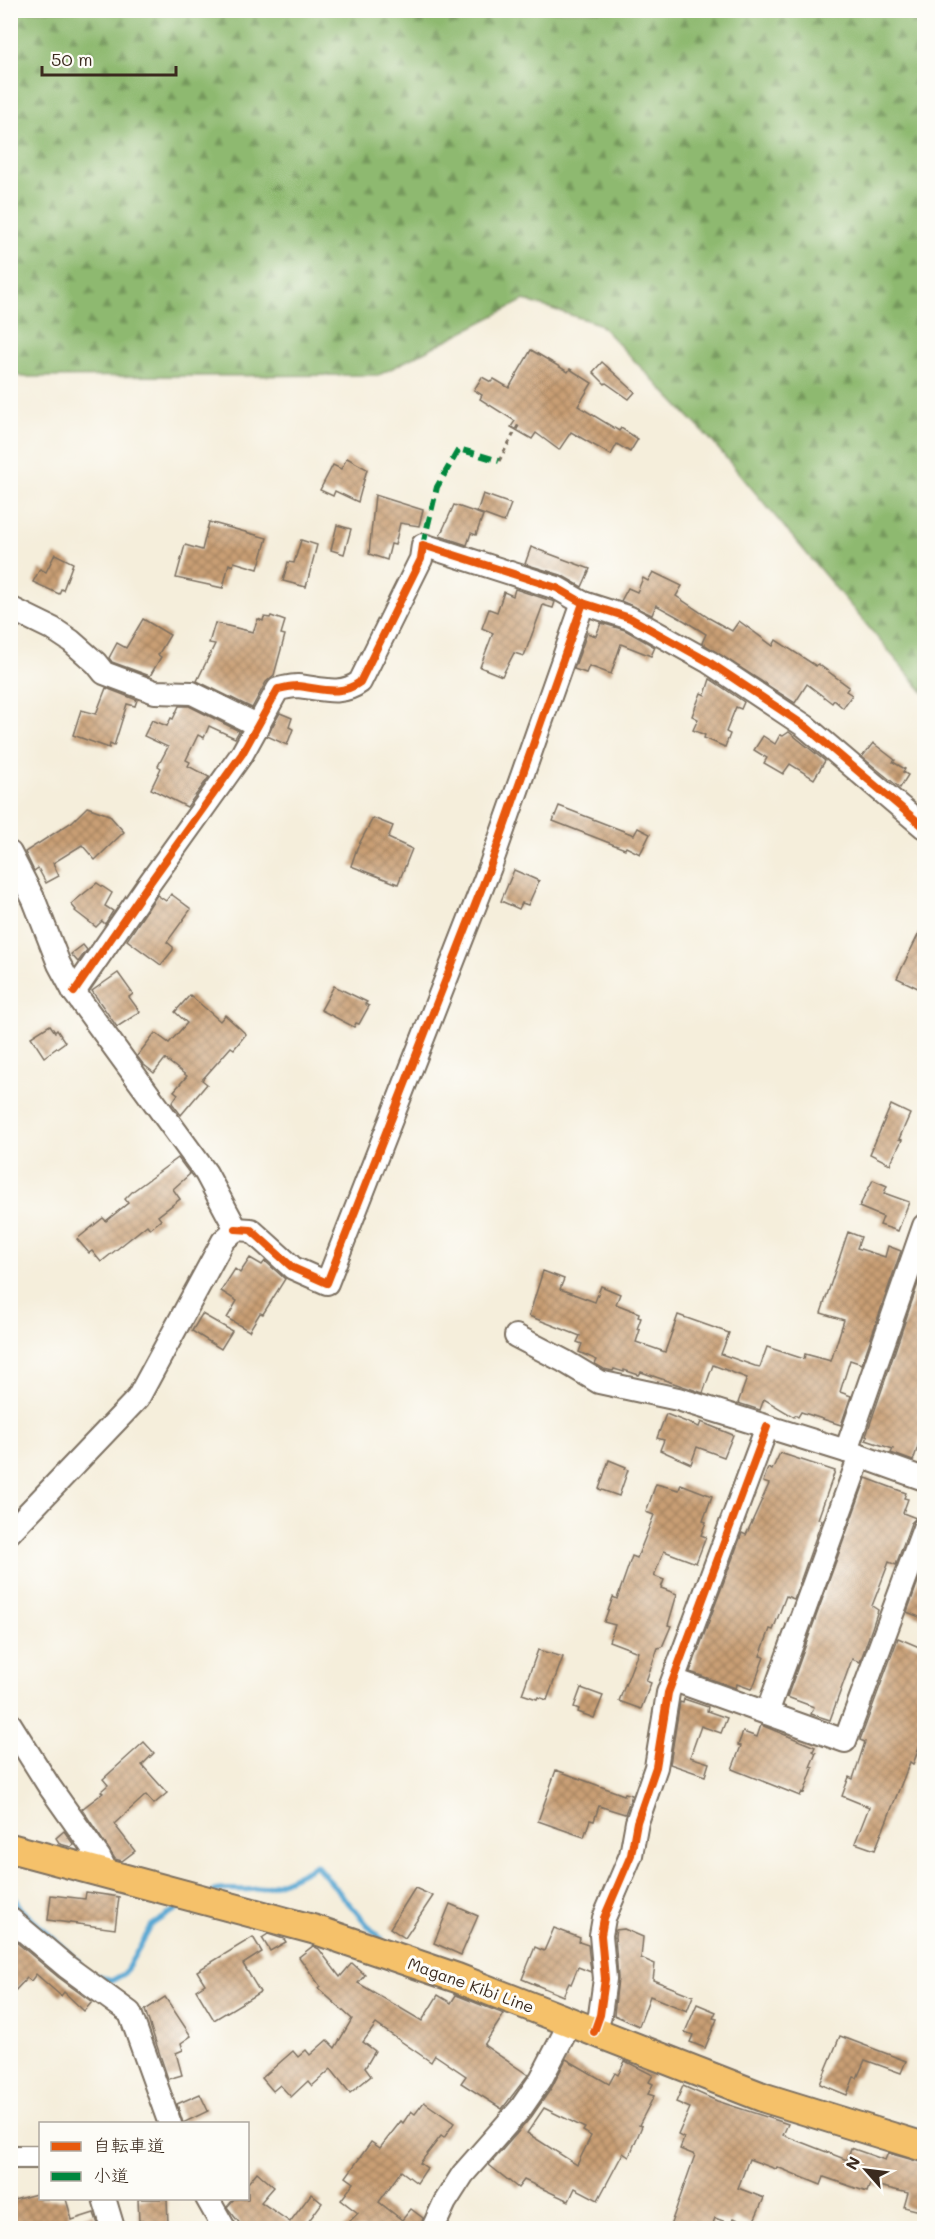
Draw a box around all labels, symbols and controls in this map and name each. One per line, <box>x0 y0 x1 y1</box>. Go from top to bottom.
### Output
scale bar <box>42 39 176 77</box>
text: 50 m <box>51 47 93 71</box>
street label: Magane Kibi Line <box>405 1952 537 2017</box>
legend <box>39 2122 249 2200</box>
text: 自転車道 <box>93 2133 165 2157</box>
north arrow <box>836 2140 896 2200</box>
text: N <box>840 2152 864 2173</box>
text: 小道 <box>93 2163 129 2187</box>

